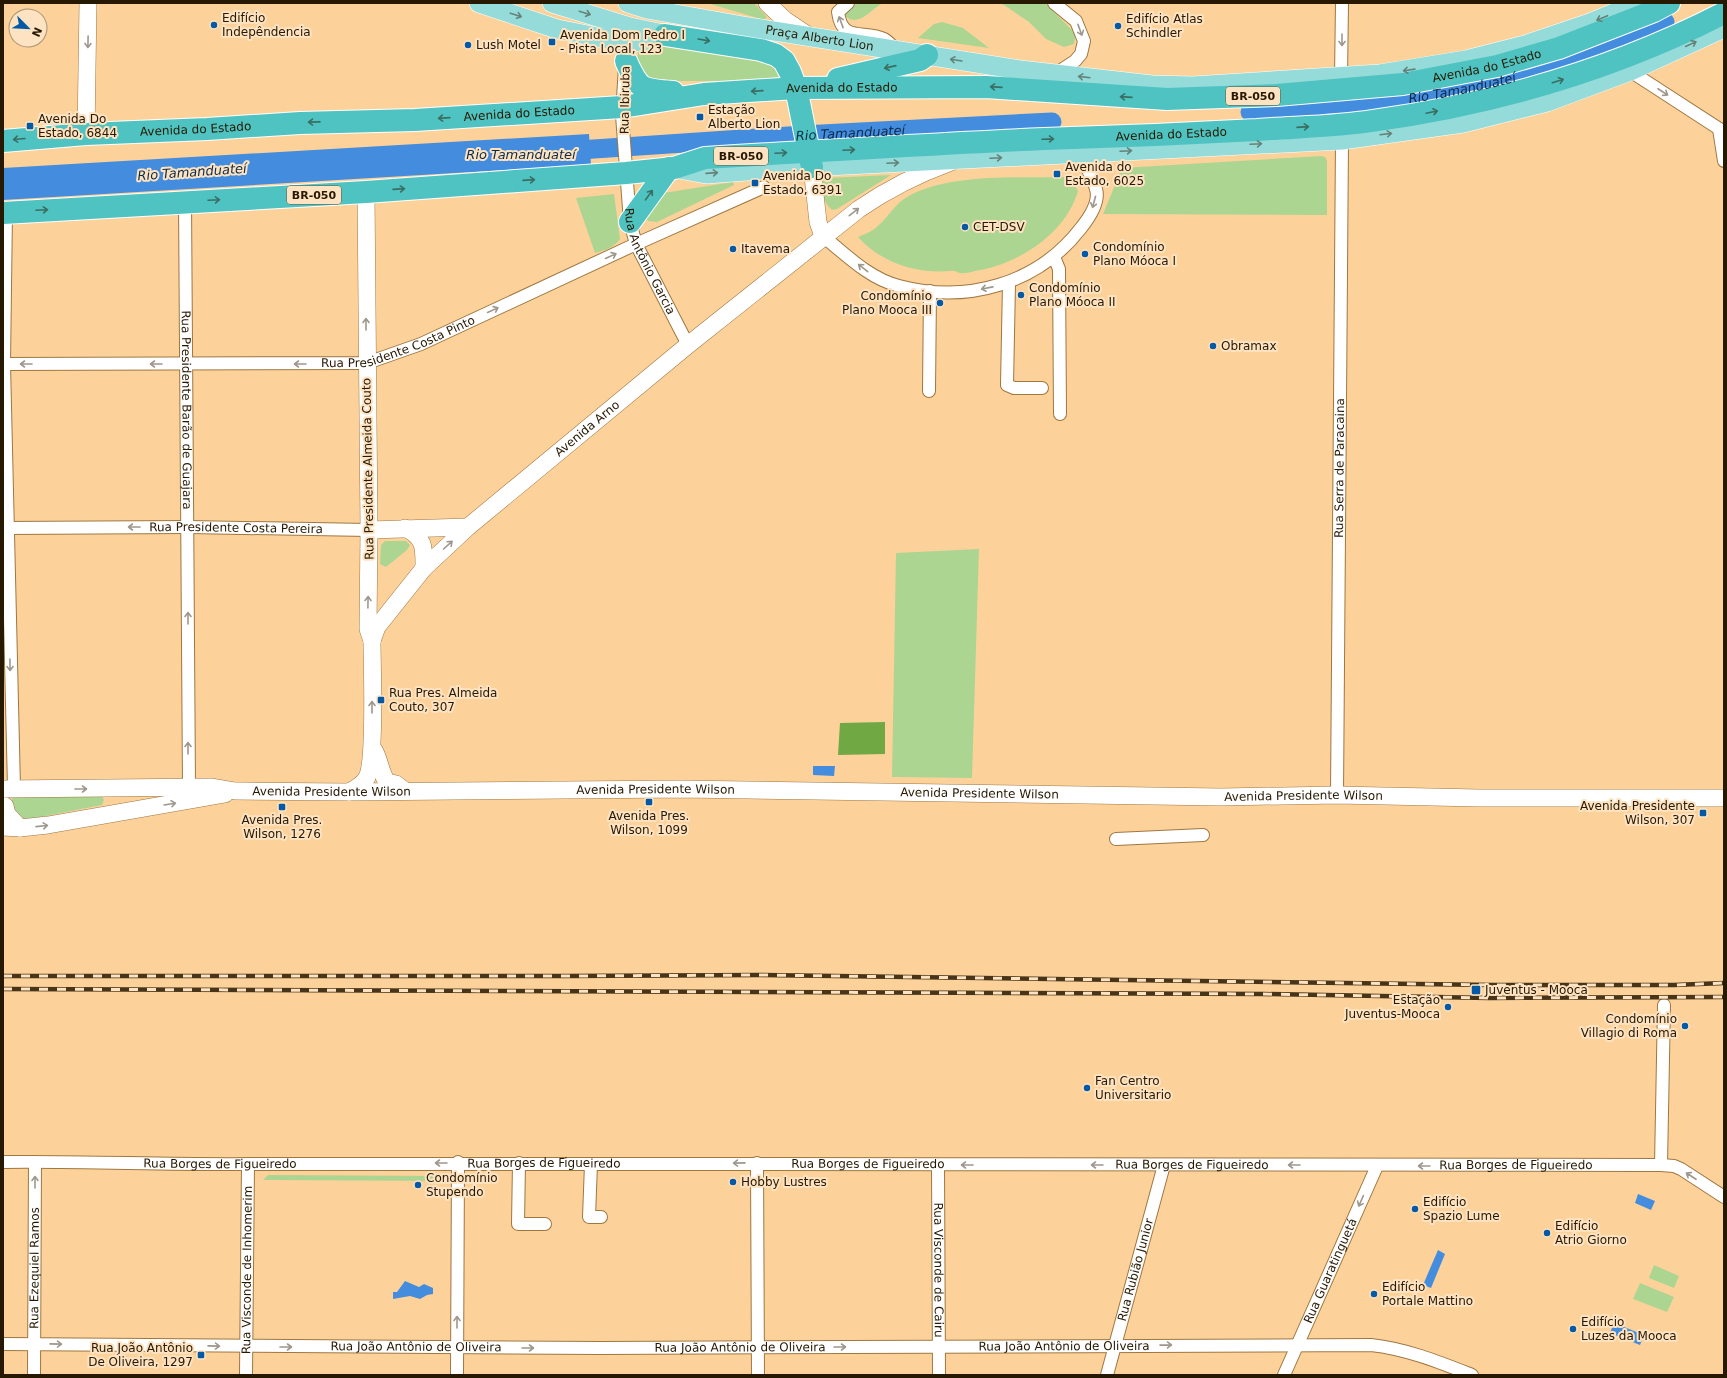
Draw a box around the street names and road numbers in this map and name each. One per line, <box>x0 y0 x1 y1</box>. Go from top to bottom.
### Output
street label: Praça Alberto Lion <box>764 23 875 54</box>
street label: Avenida do Estado <box>1431 47 1543 85</box>
street label: Rua Ibiruba <box>617 66 633 134</box>
street label: Avenida do Estado <box>786 80 898 96</box>
road number: BR-050 <box>1226 87 1280 105</box>
street label: Avenida do Estado <box>463 103 575 124</box>
street label: Avenida do Estado <box>140 119 252 139</box>
street label: Avenida do Estado <box>1115 125 1227 144</box>
road number: BR-050 <box>714 147 768 165</box>
road number: BR-050 <box>287 186 341 204</box>
street label: Rua Antônio Garcia <box>622 207 678 317</box>
street label: Rua Presidente Barão de Guajara <box>179 310 194 510</box>
street label: Rua Presidente Costa Pinto <box>321 313 477 370</box>
street label: Rua Presidente Almeida Couto <box>359 378 377 560</box>
street label: Avenida Arno <box>552 398 622 459</box>
street label: Rua Serra de Paracaina <box>1332 398 1347 538</box>
street label: Rua Presidente Costa Pereira <box>149 520 323 536</box>
street label: Avenida Presidente Wilson <box>576 782 735 797</box>
street label: Avenida Presidente Wilson <box>252 784 411 799</box>
street label: Avenida Presidente Wilson <box>900 785 1059 802</box>
street label: Avenida Presidente Wilson <box>1224 788 1383 804</box>
street label: Rua Borges de Figueiredo <box>143 1156 297 1171</box>
street label: Rua Borges de Figueiredo <box>467 1156 621 1170</box>
street label: Rua Borges de Figueiredo <box>791 1157 945 1171</box>
street label: Rua Borges de Figueiredo <box>1115 1158 1269 1172</box>
street label: Rua Borges de Figueiredo <box>1439 1158 1593 1172</box>
street label: Rua Visconde de Inhomerim <box>239 1186 255 1354</box>
street label: Rua Visconde de Cairu <box>931 1202 946 1338</box>
street label: Rua Ezequiel Ramos <box>27 1207 42 1329</box>
street label: Rua Guaratinguetá <box>1301 1216 1360 1326</box>
street label: Rua Rubião Junior <box>1115 1217 1156 1323</box>
street label: Rua João Antônio de Oliveira <box>330 1339 502 1354</box>
street label: Rua João Antônio de Oliveira <box>978 1339 1150 1354</box>
street label: Rua João Antônio de Oliveira <box>654 1340 826 1355</box>

